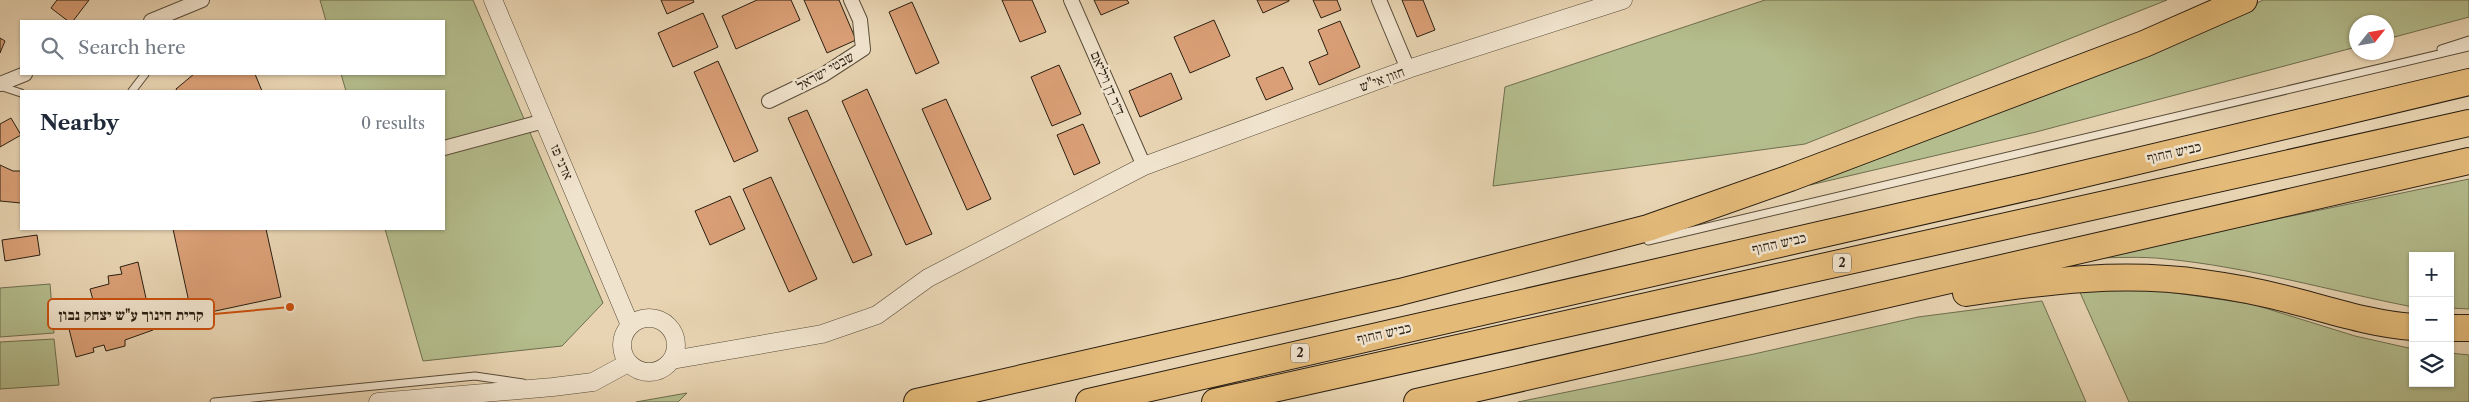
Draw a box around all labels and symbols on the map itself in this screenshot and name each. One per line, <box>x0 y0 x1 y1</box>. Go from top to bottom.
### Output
north arrow <box>2349 15 2394 60</box>
street label: שבטי ישראל <box>793 47 857 95</box>
street label: ד״ר דן ויליאם <box>1086 48 1130 118</box>
street label: חזון אי"ש <box>1357 63 1407 95</box>
street label: כביש החוף <box>2145 137 2203 167</box>
street label: אדני פז <box>547 142 577 182</box>
street label: כביש החוף <box>1750 228 1808 258</box>
road number: 2 <box>1833 254 1851 272</box>
callout: קרית חינוך ע"ש יצחק נבון <box>48 299 214 329</box>
text: קרית חינוך ע"ש יצחק נבון <box>58 305 204 324</box>
street label: כביש החוף <box>1355 318 1413 348</box>
road number: 2 <box>1291 343 1309 362</box>

